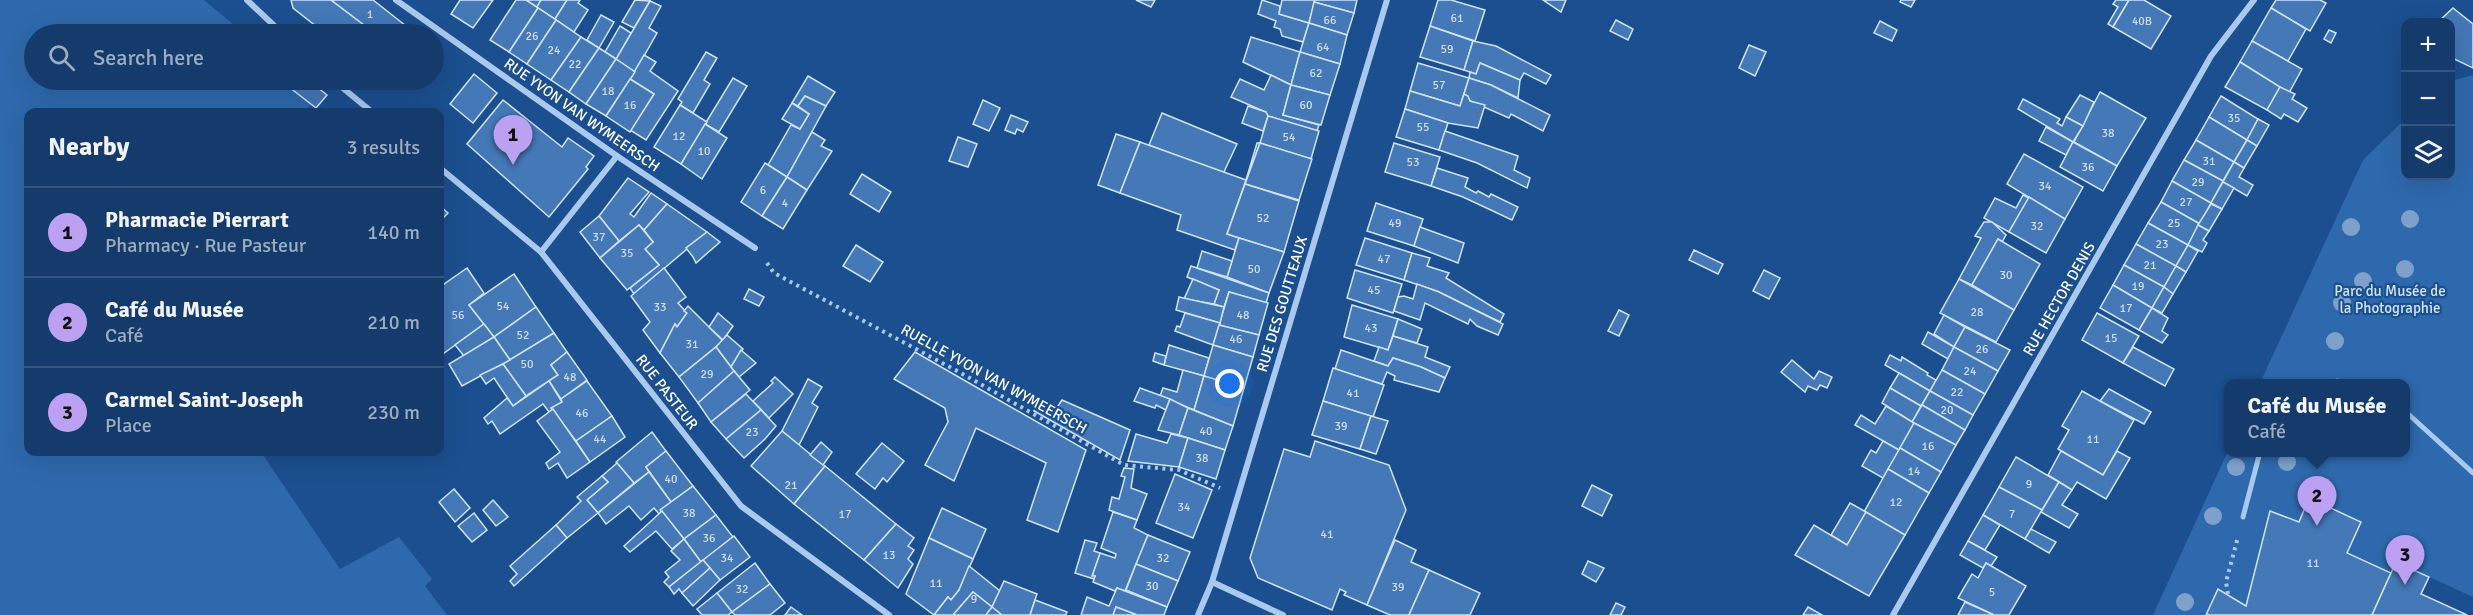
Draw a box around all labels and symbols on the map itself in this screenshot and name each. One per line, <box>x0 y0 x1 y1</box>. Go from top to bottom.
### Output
house number: 1 <box>367 7 373 22</box>
house number: 61 <box>1451 11 1463 26</box>
house number: 66 <box>1324 13 1336 28</box>
house number: 40B <box>2132 14 2152 29</box>
house number: 26 <box>526 29 538 44</box>
house number: 64 <box>1317 40 1330 55</box>
house number: 59 <box>1441 42 1453 57</box>
house number: 24 <box>548 43 561 58</box>
street label: RUE YVON VAN WYMEERSCH <box>501 54 663 176</box>
house number: 22 <box>569 57 581 72</box>
house number: 62 <box>1310 66 1322 81</box>
house number: 57 <box>1433 78 1445 93</box>
house number: 18 <box>602 84 614 99</box>
house number: 16 <box>624 98 636 113</box>
house number: 60 <box>1300 98 1312 113</box>
house number: 35 <box>2228 111 2240 126</box>
pin: 1 <box>494 116 532 165</box>
house number: 55 <box>1417 120 1429 135</box>
house number: 38 <box>2102 126 2114 141</box>
house number: 12 <box>673 129 685 144</box>
house number: 54 <box>1283 130 1296 145</box>
house number: 10 <box>698 144 710 159</box>
house number: 31 <box>2203 154 2215 169</box>
house number: 53 <box>1407 155 1419 170</box>
house number: 36 <box>2082 160 2094 175</box>
house number: 29 <box>2192 175 2204 190</box>
house number: 34 <box>2039 179 2052 194</box>
house number: 6 <box>760 183 766 198</box>
house number: 27 <box>2180 195 2192 210</box>
house number: 4 <box>782 196 789 211</box>
house number: 52 <box>1257 211 1269 226</box>
house number: 49 <box>1389 216 1401 231</box>
house number: 25 <box>2168 216 2180 231</box>
house number: 32 <box>2031 219 2043 234</box>
house number: 37 <box>593 230 605 245</box>
street label: RUE DES GOUTTEAUX <box>1253 234 1311 374</box>
house number: 23 <box>2156 237 2168 252</box>
street label: RUE HECTOR DENIS <box>2019 239 2099 359</box>
house number: 35 <box>621 246 633 261</box>
house number: 47 <box>1378 252 1390 267</box>
house number: 21 <box>2144 258 2156 273</box>
house number: 50 <box>1248 262 1260 277</box>
house number: 30 <box>2000 268 2012 283</box>
house number: 19 <box>2132 279 2144 294</box>
park label: Parc du Musée de la Photographie <box>2334 282 2446 317</box>
house number: 45 <box>1368 283 1380 298</box>
house number: 54 <box>497 299 510 314</box>
house number: 33 <box>654 300 666 315</box>
house number: 17 <box>2120 301 2132 316</box>
house number: 28 <box>1971 305 1983 320</box>
house number: 56 <box>452 308 464 323</box>
house number: 48 <box>1237 308 1249 323</box>
street label: RUELLE YVON VAN WYMEERSCH <box>898 320 1090 438</box>
house number: 43 <box>1365 321 1377 336</box>
house number: 52 <box>517 328 529 343</box>
house number: 15 <box>2105 331 2117 346</box>
house number: 46 <box>1230 332 1242 347</box>
house number: 31 <box>686 337 698 352</box>
house number: 26 <box>1976 342 1988 357</box>
street label: RUE PASTEUR <box>632 351 702 433</box>
house number: 50 <box>521 357 533 372</box>
house number: 24 <box>1964 364 1977 379</box>
house number: 29 <box>701 367 713 382</box>
your location <box>1215 369 1244 398</box>
house number: 48 <box>564 370 576 385</box>
house number: 22 <box>1951 385 1963 400</box>
house number: 41 <box>1347 386 1359 401</box>
house number: 20 <box>1941 403 1953 418</box>
house number: 46 <box>576 406 588 421</box>
house number: 39 <box>1335 419 1347 434</box>
house number: 40 <box>1200 424 1212 439</box>
house number: 23 <box>746 425 758 440</box>
house number: 44 <box>594 432 607 447</box>
house number: 11 <box>2087 432 2099 447</box>
house number: 16 <box>1922 439 1934 454</box>
house number: 38 <box>1196 451 1208 466</box>
house number: 14 <box>1908 464 1921 479</box>
house number: 40 <box>665 472 677 487</box>
pin: 2 <box>2298 476 2336 526</box>
house number: 9 <box>2026 477 2032 492</box>
house number: 21 <box>785 478 797 493</box>
house number: 12 <box>1890 495 1902 510</box>
house number: 34 <box>1178 500 1191 515</box>
house number: 38 <box>683 506 695 521</box>
house number: 17 <box>839 507 851 522</box>
house number: 7 <box>2009 507 2015 522</box>
house number: 41 <box>1321 527 1333 542</box>
house number: 36 <box>703 531 715 546</box>
pin: 3 <box>2386 536 2424 585</box>
house number: 13 <box>883 548 895 563</box>
house number: 34 <box>721 551 734 566</box>
house number: 32 <box>1157 551 1169 566</box>
house number: 11 <box>2307 556 2319 571</box>
house number: 11 <box>930 576 942 591</box>
house number: 30 <box>1146 579 1158 594</box>
house number: 39 <box>1392 580 1404 595</box>
house number: 32 <box>736 582 748 597</box>
house number: 5 <box>1989 585 1995 600</box>
house number: 9 <box>971 592 977 607</box>

